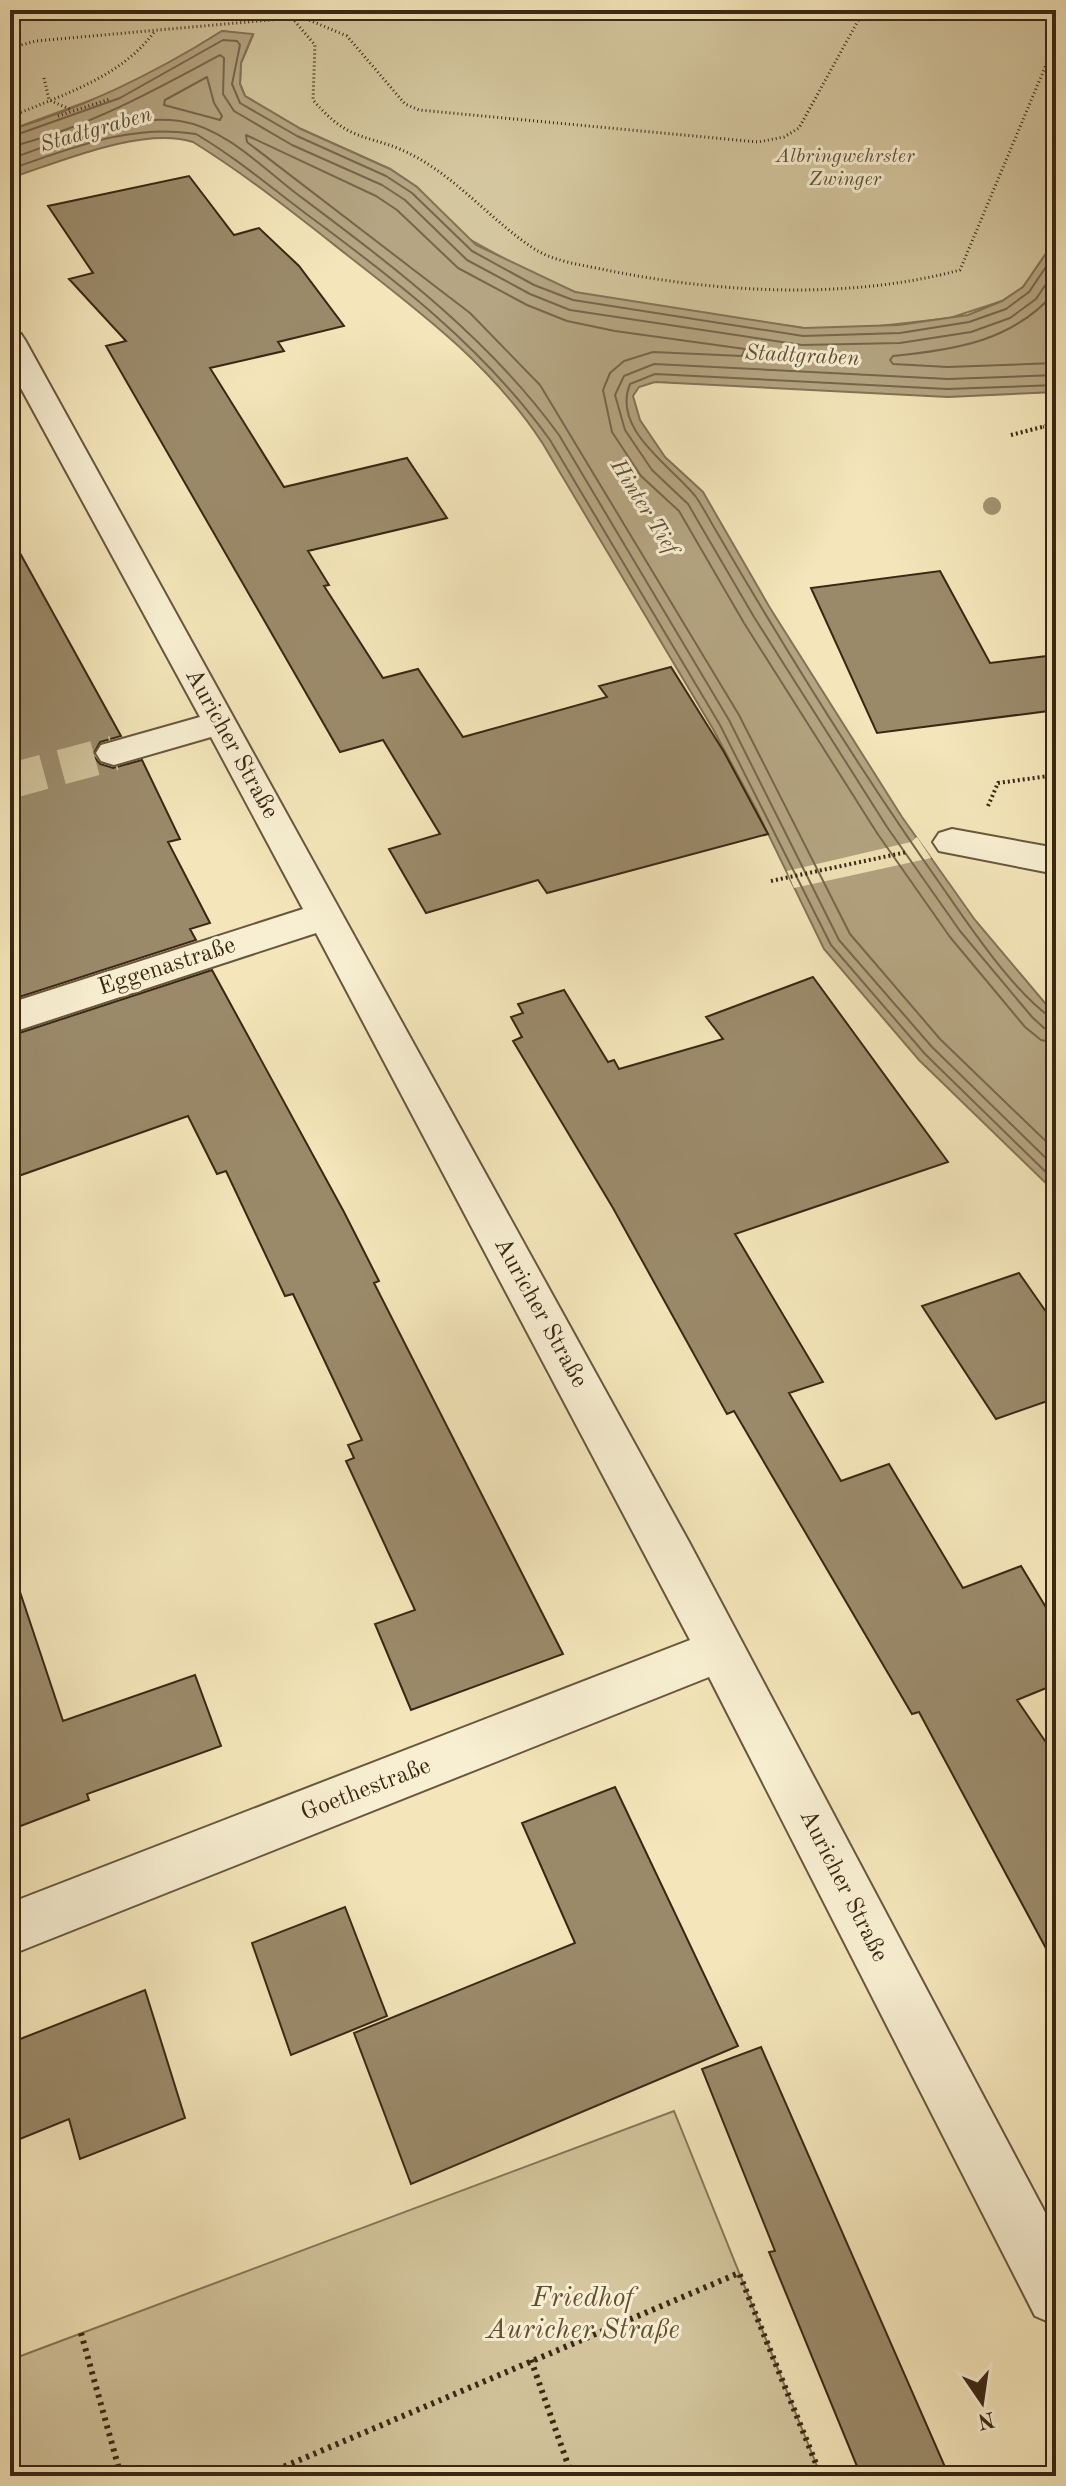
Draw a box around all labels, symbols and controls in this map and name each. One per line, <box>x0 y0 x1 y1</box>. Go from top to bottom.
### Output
water label: Stadtgraben <box>38 103 155 156</box>
park label: Albringwehrster Zwinger <box>774 147 915 190</box>
water label: Stadtgraben <box>744 342 860 370</box>
water label: Hinter Tief <box>606 455 684 562</box>
street label: Auricher Straße <box>180 665 282 823</box>
street label: Eggenastraße <box>96 934 238 1000</box>
street label: Auricher Straße <box>489 1234 591 1392</box>
street label: Goethestraße <box>298 1754 434 1826</box>
street label: Auricher Straße <box>794 1806 892 1966</box>
park label: Friedhof Auricher Straße <box>484 2285 680 2345</box>
north arrow <box>942 2362 1022 2442</box>
text: N <box>975 2407 997 2432</box>

